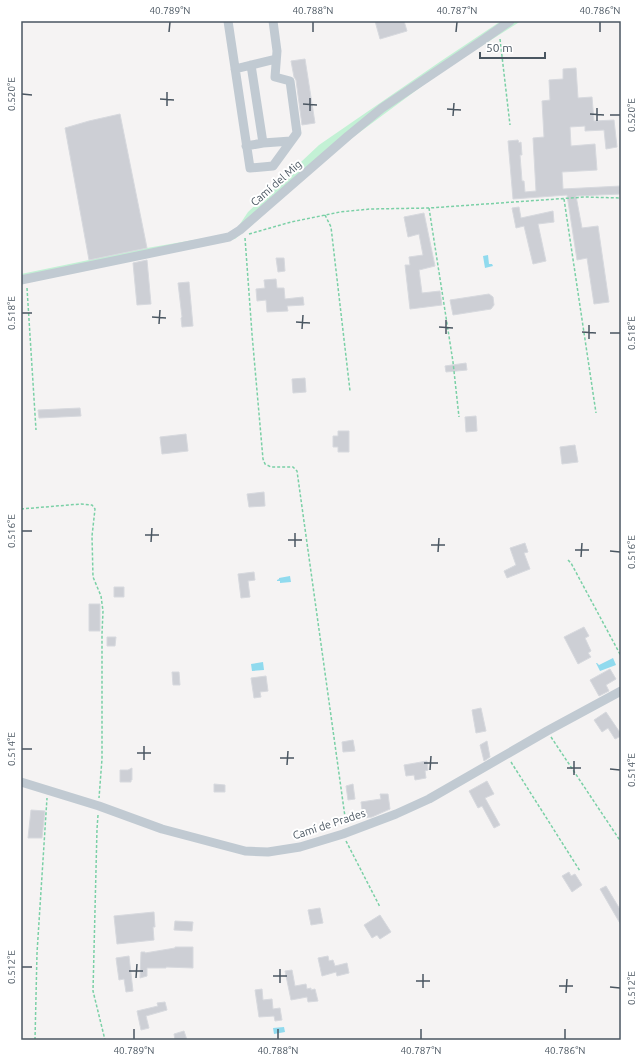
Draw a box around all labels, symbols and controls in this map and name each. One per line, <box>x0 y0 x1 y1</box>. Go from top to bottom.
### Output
text: 40.789°N <box>149 5 191 16</box>
text: 40.788°N <box>292 5 334 16</box>
text: 40.787°N <box>436 5 478 16</box>
text: 40.786°N <box>579 5 621 16</box>
scale bar <box>480 34 545 60</box>
text: 50 m <box>486 41 513 54</box>
text: 0.520°E <box>6 77 17 111</box>
text: 0.520°E <box>626 98 637 132</box>
street label: Camí del Mig <box>248 158 304 208</box>
text: 0.518°E <box>6 296 17 330</box>
text: 0.518°E <box>626 316 637 350</box>
text: 0.516°E <box>6 514 17 548</box>
text: 0.516°E <box>626 535 637 569</box>
text: 0.514°E <box>6 732 17 766</box>
text: 0.514°E <box>626 753 637 787</box>
street label: Camí de Prades <box>291 807 367 841</box>
text: 0.512°E <box>6 950 17 984</box>
text: 0.512°E <box>626 971 637 1005</box>
text: 40.789°N <box>113 1045 155 1056</box>
text: 40.788°N <box>257 1045 299 1056</box>
text: 40.787°N <box>400 1045 442 1056</box>
text: 40.786°N <box>544 1045 586 1056</box>

